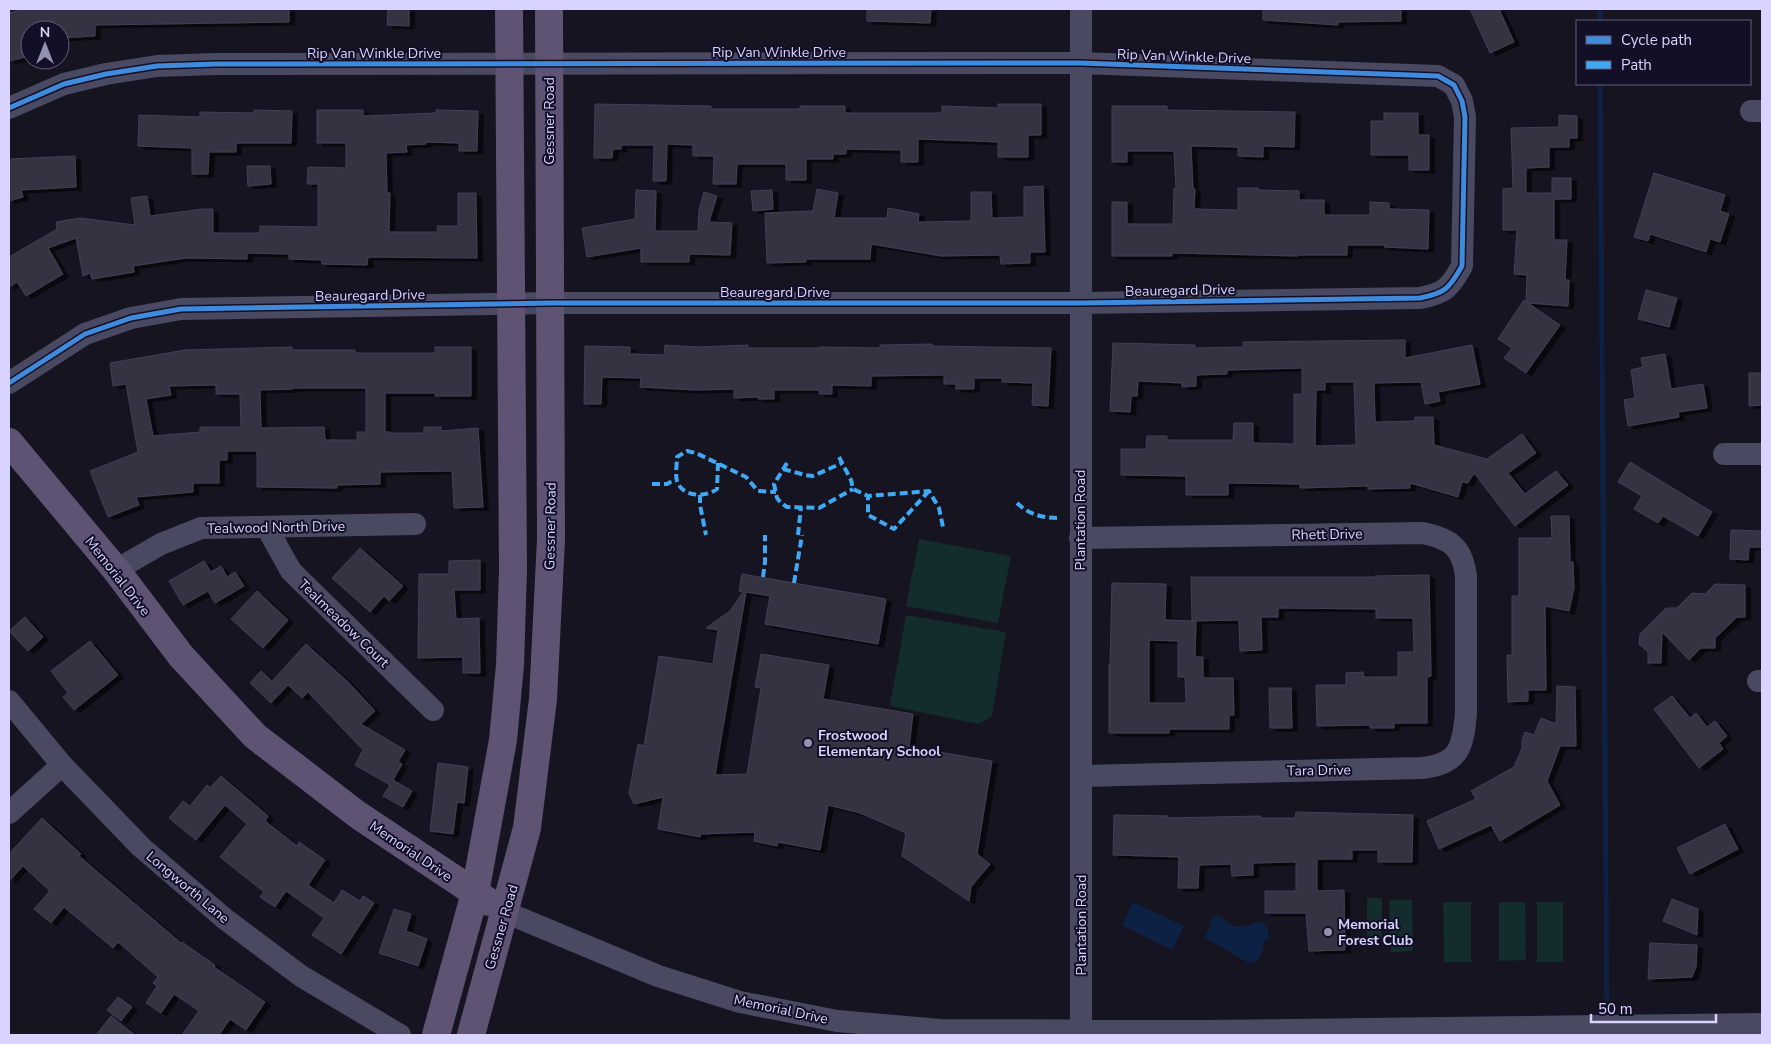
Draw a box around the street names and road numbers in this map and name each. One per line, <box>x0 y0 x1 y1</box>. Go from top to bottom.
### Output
street label: Rip Van Winkle Drive <box>712 43 846 62</box>
street label: Rip Van Winkle Drive <box>307 44 441 63</box>
street label: Rip Van Winkle Drive <box>1117 45 1251 68</box>
street label: Gessner Road <box>540 77 559 165</box>
street label: Beauregard Drive <box>1125 280 1235 301</box>
street label: Beauregard Drive <box>720 283 830 302</box>
street label: Beauregard Drive <box>315 285 425 306</box>
street label: Plantation Road <box>1071 470 1090 570</box>
street label: Gessner Road <box>540 482 561 570</box>
street label: Tealwood North Drive <box>207 517 345 538</box>
street label: Rhett Drive <box>1291 524 1363 545</box>
street label: Memorial Drive <box>81 533 155 620</box>
street label: Tealmeadow Court <box>294 575 393 672</box>
street label: Tara Drive <box>1287 760 1351 781</box>
street label: Memorial Drive <box>366 817 456 886</box>
street label: Longworth Lane <box>142 847 233 928</box>
street label: Plantation Road <box>1072 875 1091 975</box>
street label: Gessner Road <box>480 882 523 972</box>
street label: Memorial Drive <box>732 990 830 1029</box>

